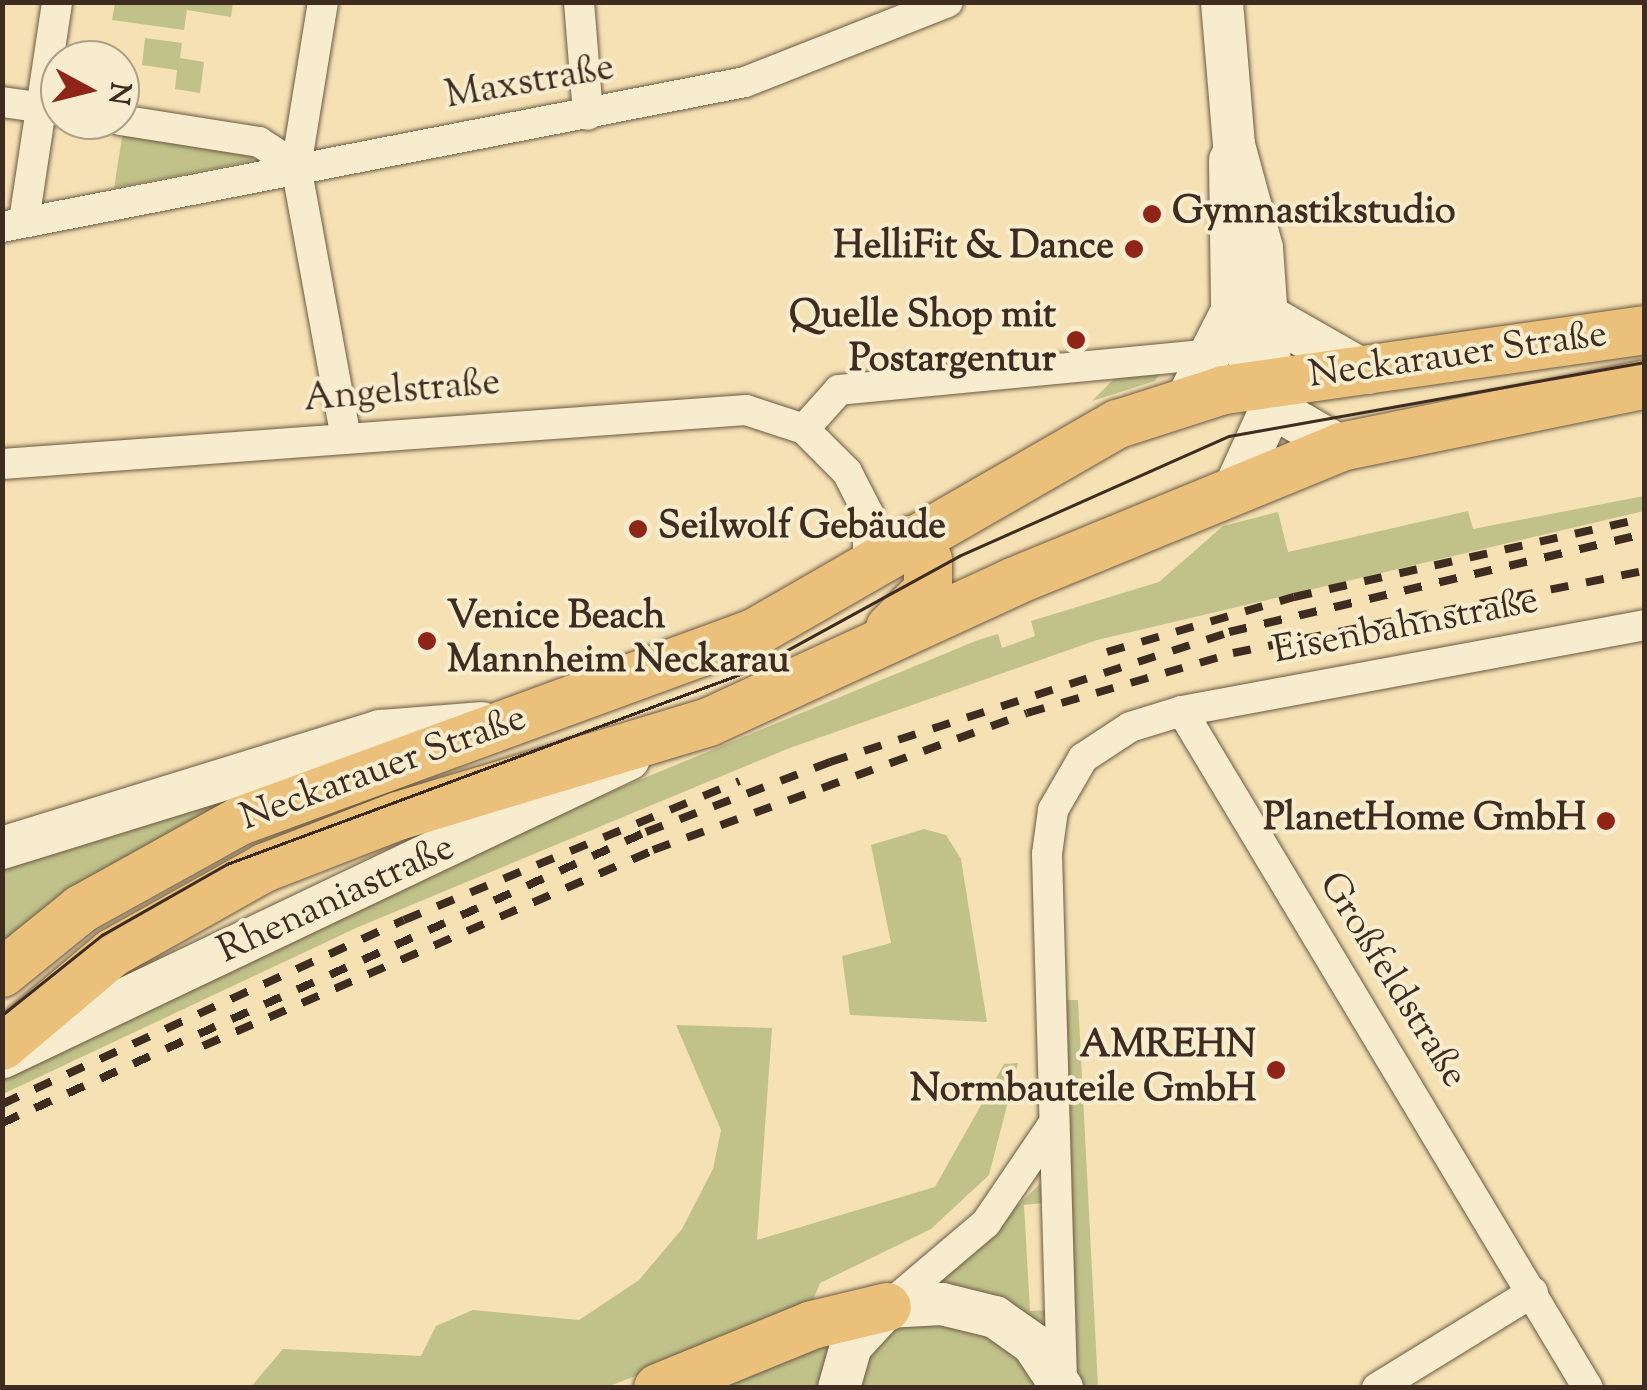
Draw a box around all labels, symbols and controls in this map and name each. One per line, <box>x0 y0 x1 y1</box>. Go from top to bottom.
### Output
north arrow <box>40 40 140 140</box>
street label: Maxstraße <box>442 47 618 121</box>
text: N <box>97 80 139 107</box>
place label: Gymnastikstudio <box>1172 191 1456 237</box>
marker: Gymnastikstudio <box>1141 203 1163 225</box>
place label: HelliFit & Dance <box>834 226 1114 272</box>
marker: HelliFit & Dance <box>1123 238 1145 260</box>
place label: Quelle Shop mit Postargentur <box>789 295 1056 384</box>
street label: Neckarauer Straße <box>1306 314 1610 400</box>
marker: Quelle Shop mit Postargentur <box>1065 329 1087 351</box>
street label: Angelstraße <box>302 362 502 424</box>
place label: Seilwolf Gebäude <box>658 506 946 552</box>
marker: Seilwolf Gebäude <box>627 518 649 540</box>
street label: Eisenbahnstraße <box>1270 580 1542 676</box>
place label: Venice Beach Mannheim Neckarau <box>447 596 790 686</box>
marker: Venice Beach Mannheim Neckarau <box>416 630 438 652</box>
street label: Neckarauer Straße <box>235 697 533 843</box>
place label: PlanetHome GmbH <box>1263 798 1586 844</box>
marker: PlanetHome GmbH <box>1595 810 1617 832</box>
street label: Rhenaniastraße <box>212 826 462 976</box>
street label: Großfeldstraße <box>1307 865 1475 1097</box>
place label: AMREHN Normbauteile GmbH <box>910 1025 1256 1114</box>
marker: AMREHN Normbauteile GmbH <box>1265 1059 1287 1081</box>

